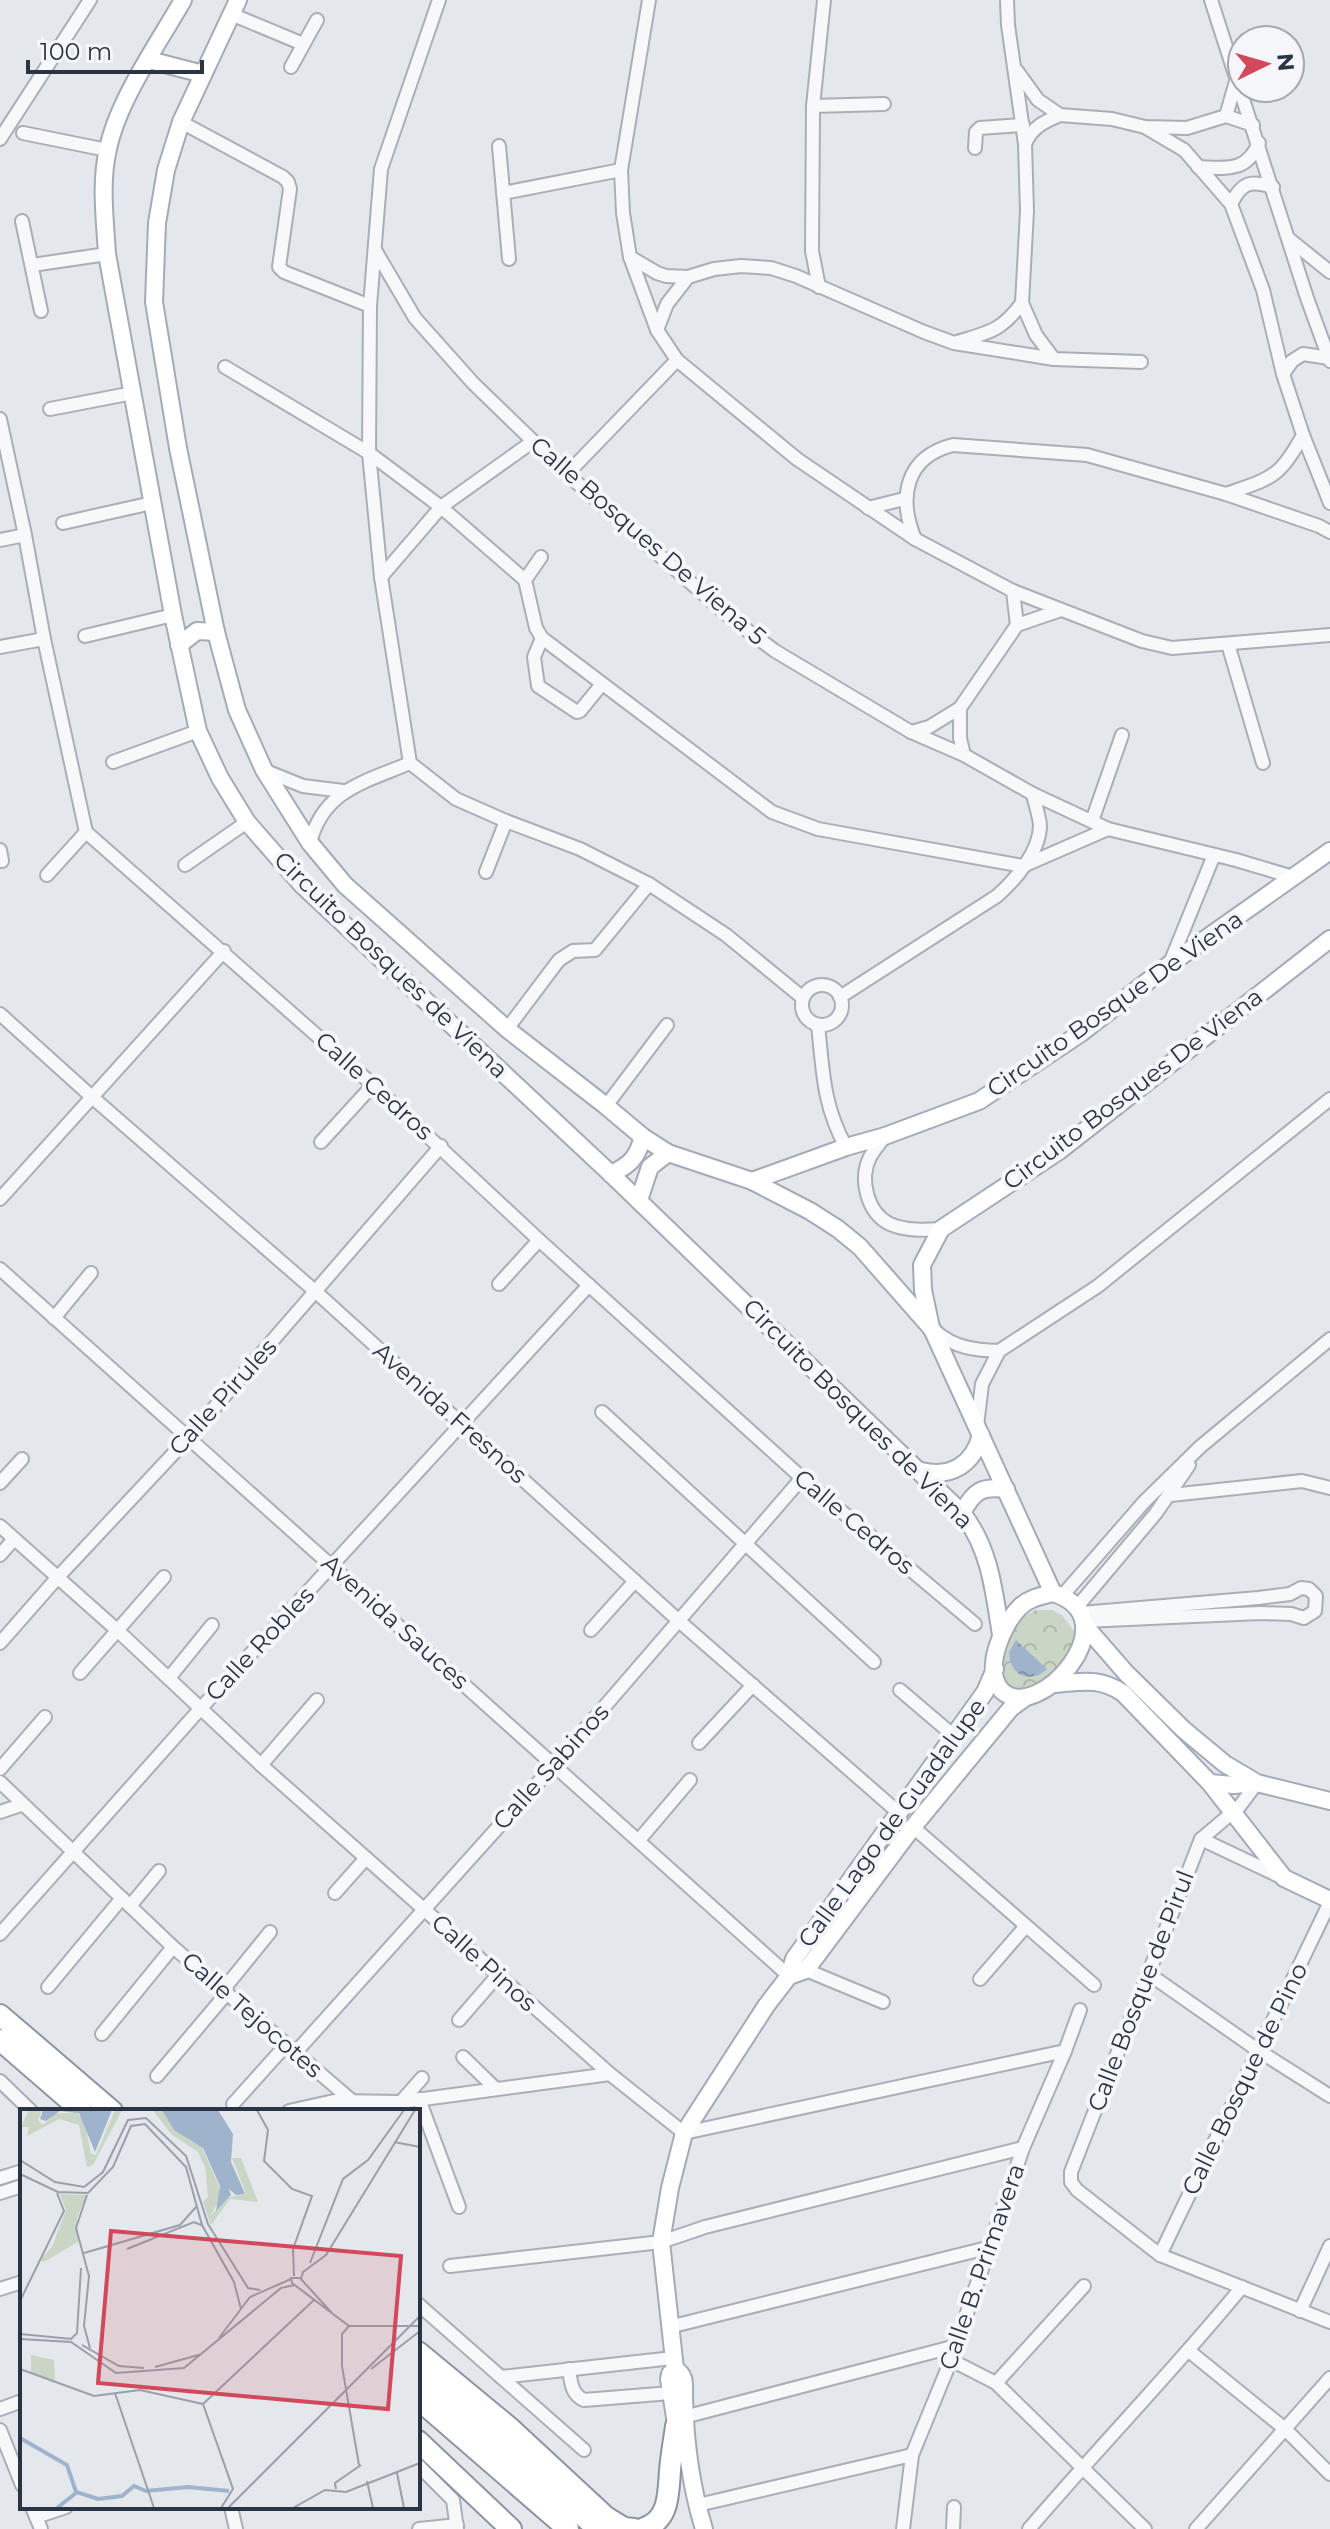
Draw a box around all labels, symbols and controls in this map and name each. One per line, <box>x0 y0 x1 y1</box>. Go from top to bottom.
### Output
scale bar <box>28 24 202 74</box>
north arrow <box>1226 24 1306 104</box>
text: 100 m <box>40 37 112 66</box>
text: N <box>1271 52 1300 72</box>
street label: Calle Bosques De Viena 5 <box>525 430 772 651</box>
street label: Circuito Bosques de Viena <box>268 845 514 1084</box>
street label: Circuito Bosque De Viena <box>981 904 1248 1103</box>
street label: Circuito Bosques De Viena <box>997 982 1268 1196</box>
street label: Calle Cedros <box>310 1025 439 1146</box>
street label: Circuito Bosques de Viena <box>737 1292 980 1535</box>
street label: Calle Pirules <box>163 1332 283 1461</box>
street label: Avenida Fresnos <box>368 1336 533 1489</box>
street label: Calle Cedros <box>788 1463 920 1580</box>
street label: Avenida Sauces <box>316 1548 475 1695</box>
street label: Calle Robles <box>199 1580 320 1707</box>
street label: Calle Lago de Guadalupe <box>792 1693 992 1953</box>
street label: Calle Sabinos <box>487 1698 615 1836</box>
street label: Calle Bosque de Pirul <box>1081 1866 1200 2115</box>
street label: Calle Pinos <box>426 1908 543 2017</box>
street label: Calle Tejocotes <box>176 1946 329 2084</box>
street label: Calle Bosque de Pino <box>1176 1958 1313 2200</box>
inset map <box>20 2109 420 2509</box>
street label: Calle B. Primavera <box>933 2160 1030 2374</box>

